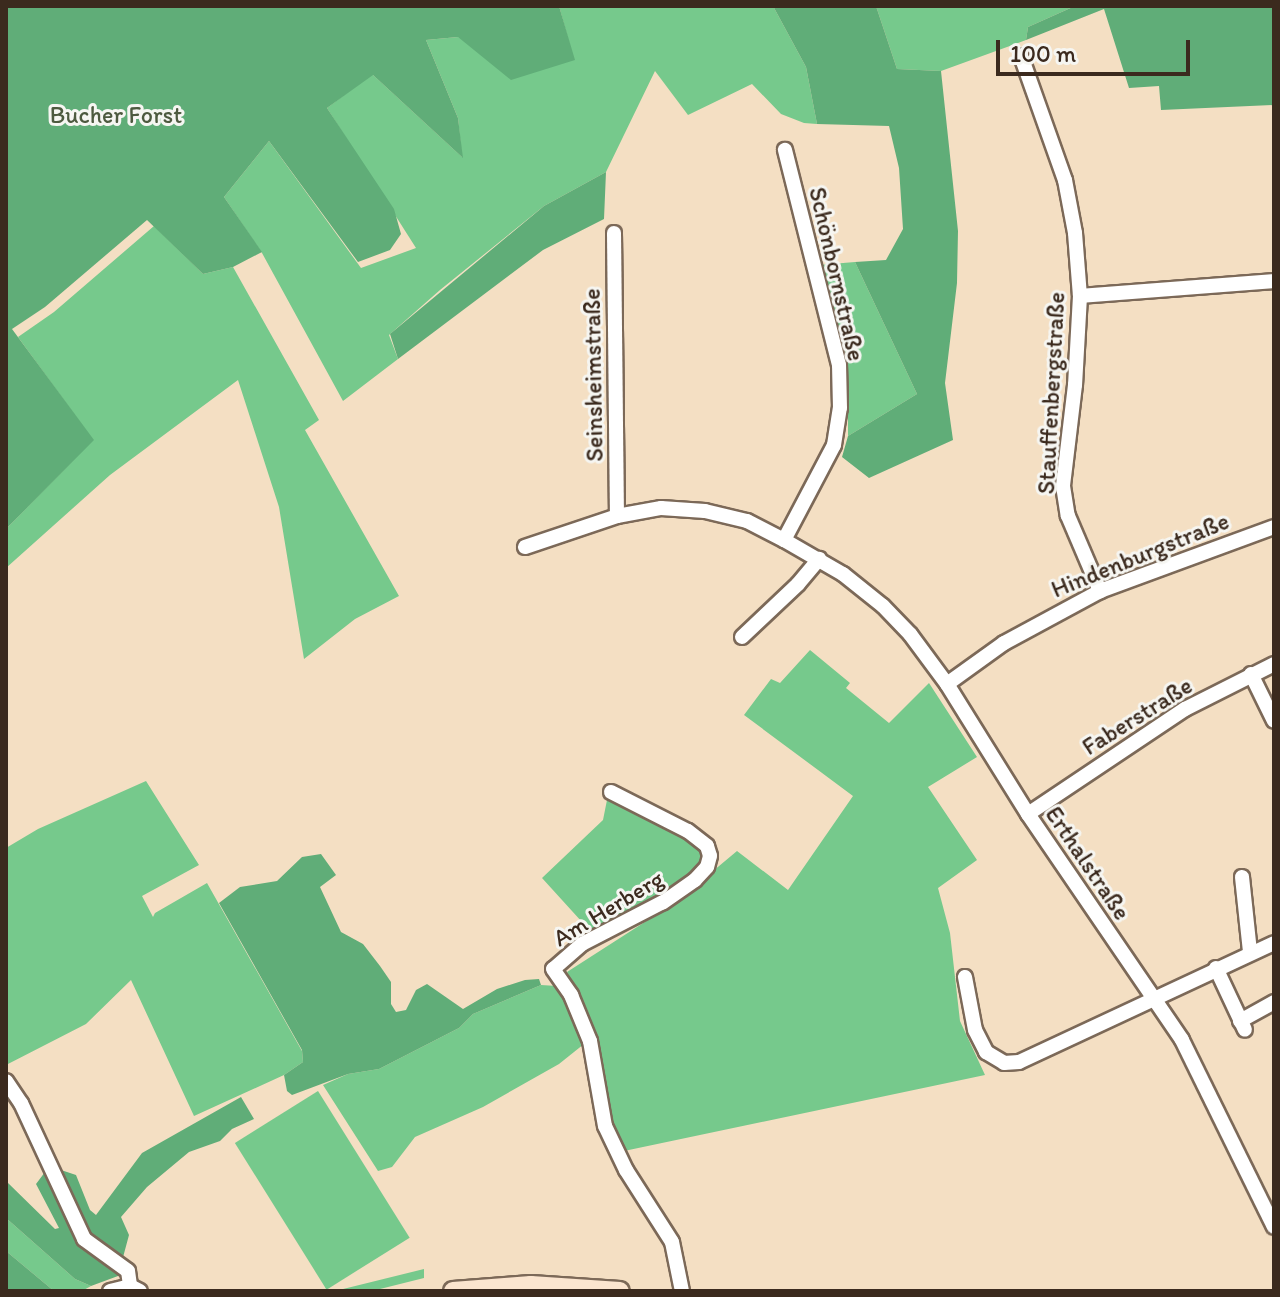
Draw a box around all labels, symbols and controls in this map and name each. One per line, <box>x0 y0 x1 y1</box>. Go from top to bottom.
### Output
scale bar <box>1000 24 1194 74</box>
text: 100 m <box>1010 39 1076 68</box>
park label: Bucher Forst <box>50 101 182 129</box>
street label: Schönbornstraße <box>803 184 871 364</box>
street label: Seinsheimstraße <box>577 288 609 462</box>
street label: Stauffenbergstraße <box>1031 291 1071 495</box>
street label: Hindenburgstraße <box>1047 506 1233 604</box>
street label: Faberstraße <box>1077 671 1197 761</box>
street label: Erthalstraße <box>1039 801 1137 925</box>
street label: Am Herberg <box>547 864 669 952</box>

